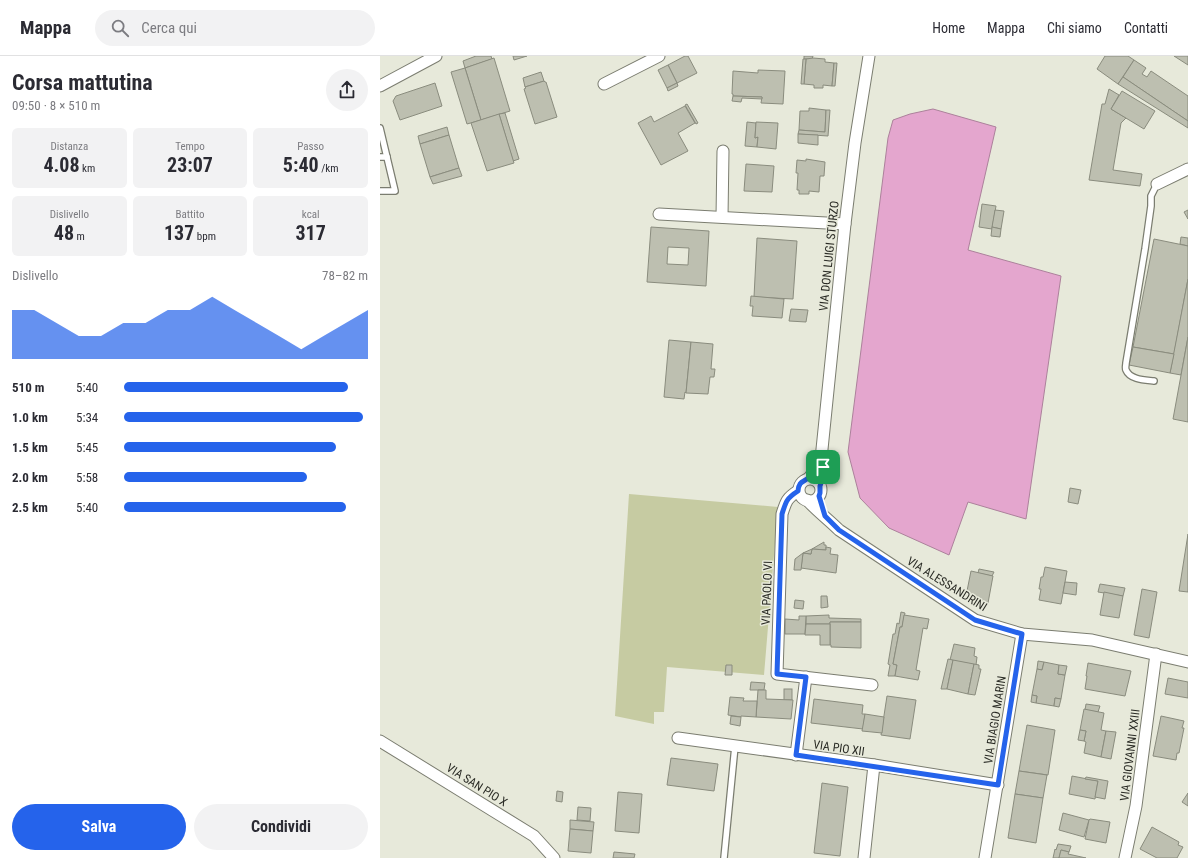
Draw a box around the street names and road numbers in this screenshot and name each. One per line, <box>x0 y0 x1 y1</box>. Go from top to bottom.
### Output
street label: VIA DON LUIGI STURZO <box>816 200 842 312</box>
street label: VIA ALESSANDRINI <box>904 554 990 614</box>
street label: VIA PAOLO VI <box>759 561 775 625</box>
street label: VIA BIAGIO MARIN <box>981 675 1009 765</box>
street label: VIA GIOVANNI XXIII <box>1117 708 1143 802</box>
street label: VIA PIO XII <box>812 737 866 759</box>
street label: VIA SAN PIO X <box>444 761 510 809</box>

